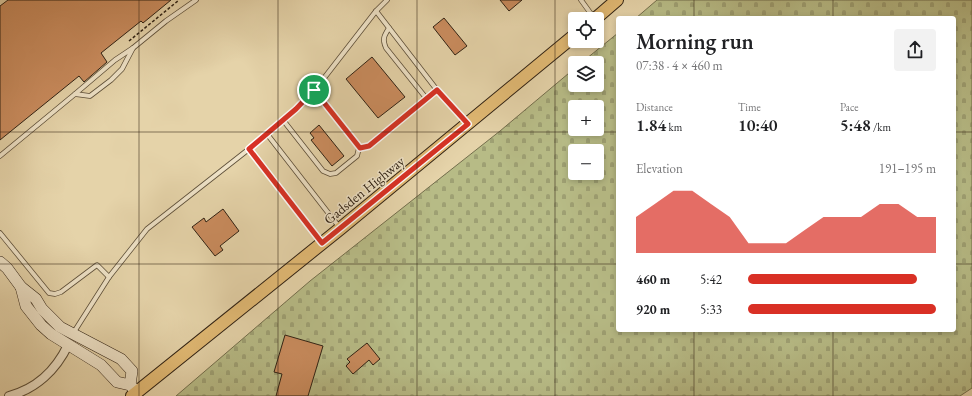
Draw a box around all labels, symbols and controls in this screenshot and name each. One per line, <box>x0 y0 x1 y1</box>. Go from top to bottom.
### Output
map controls <box>568 12 604 180</box>
button: locate <box>568 12 604 48</box>
text: Morning run <box>636 27 754 56</box>
button: share <box>894 29 936 71</box>
button: layers <box>568 56 604 92</box>
text: 07:38 · 4 × 460 m <box>636 57 723 74</box>
pin <box>297 73 331 107</box>
icon: arrive <box>303 79 325 101</box>
button: + <box>568 100 604 136</box>
text: Distance <box>636 100 673 114</box>
text: Time <box>738 100 761 114</box>
text: Pace <box>840 100 858 114</box>
text: 1.84 <box>636 114 666 136</box>
text: 10:40 <box>738 114 778 136</box>
text: 5:48 <box>840 114 871 136</box>
text: km <box>666 120 682 134</box>
text: /km <box>871 120 891 134</box>
button: − <box>568 144 604 180</box>
street label: Gadsden Highway <box>320 151 409 228</box>
text: Elevation <box>636 160 683 177</box>
text: 191–195 m <box>879 160 936 177</box>
text: 460 m <box>636 271 670 288</box>
text: 5:42 <box>700 271 722 288</box>
text: 920 m <box>636 301 670 318</box>
text: 5:33 <box>700 301 722 318</box>

